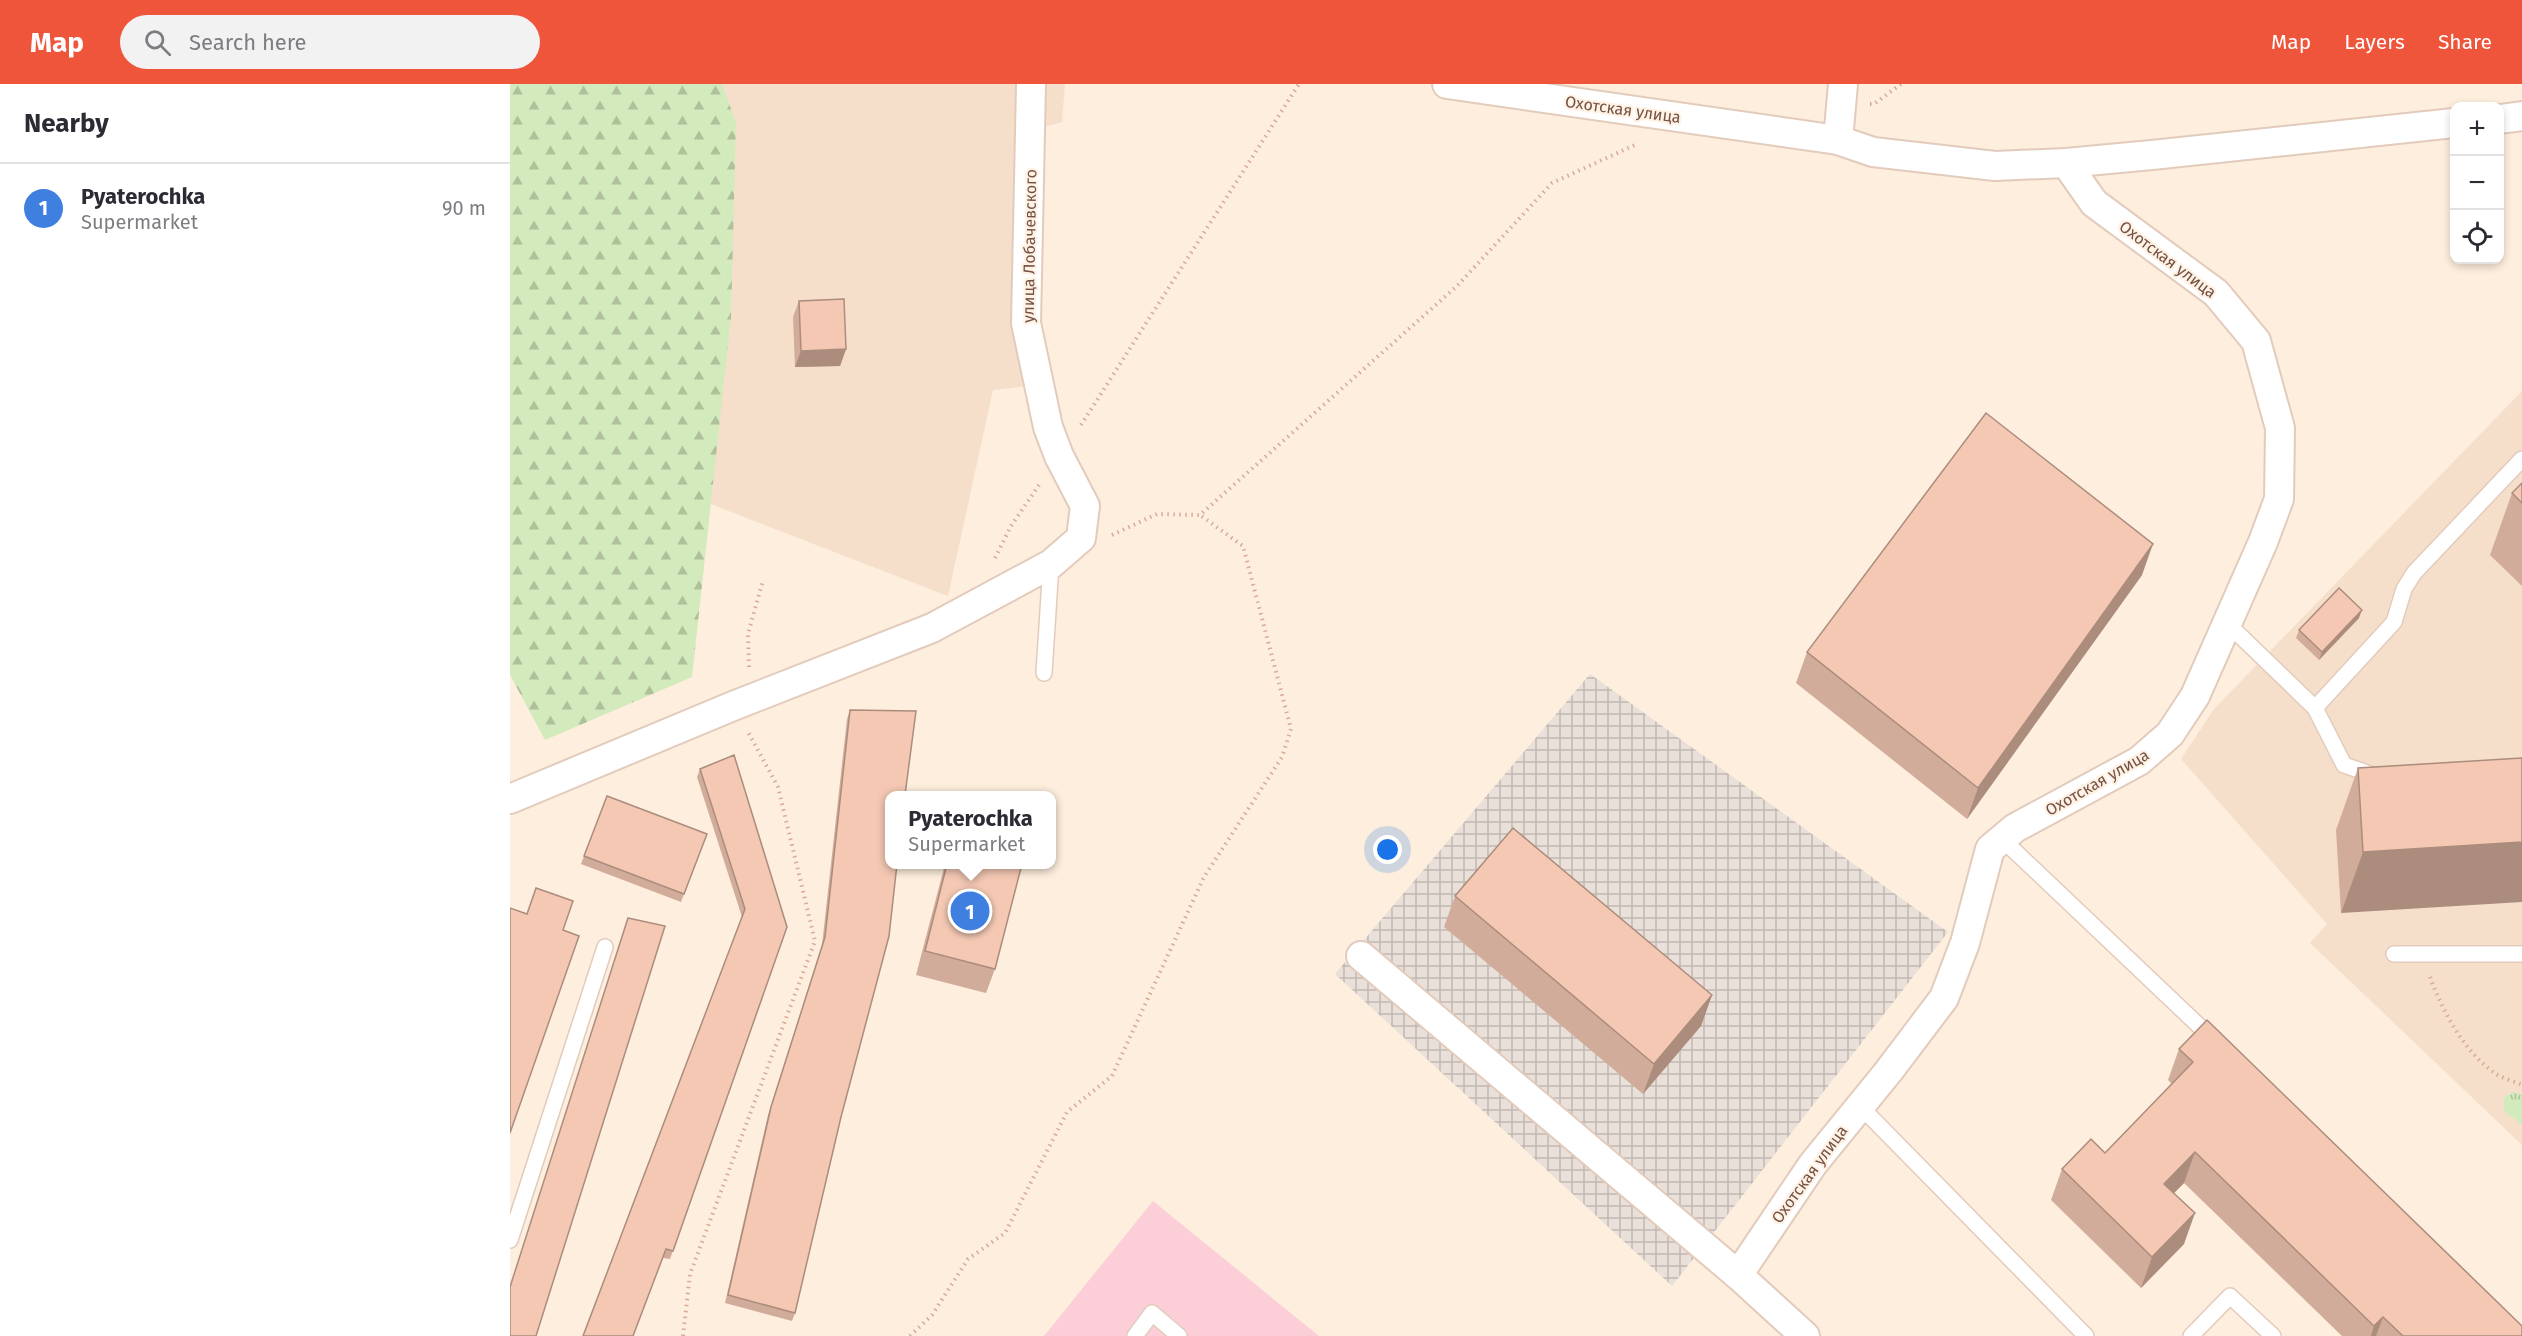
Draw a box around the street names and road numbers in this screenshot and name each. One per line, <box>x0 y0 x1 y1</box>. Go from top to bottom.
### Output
street label: Охотская улица <box>1564 92 1682 127</box>
street label: улица Лобачевского <box>1019 169 1040 323</box>
street label: Охотская улица <box>2116 217 2220 302</box>
street label: Охотская улица <box>2042 745 2152 820</box>
street label: Охотская улица <box>1768 1122 1851 1227</box>

